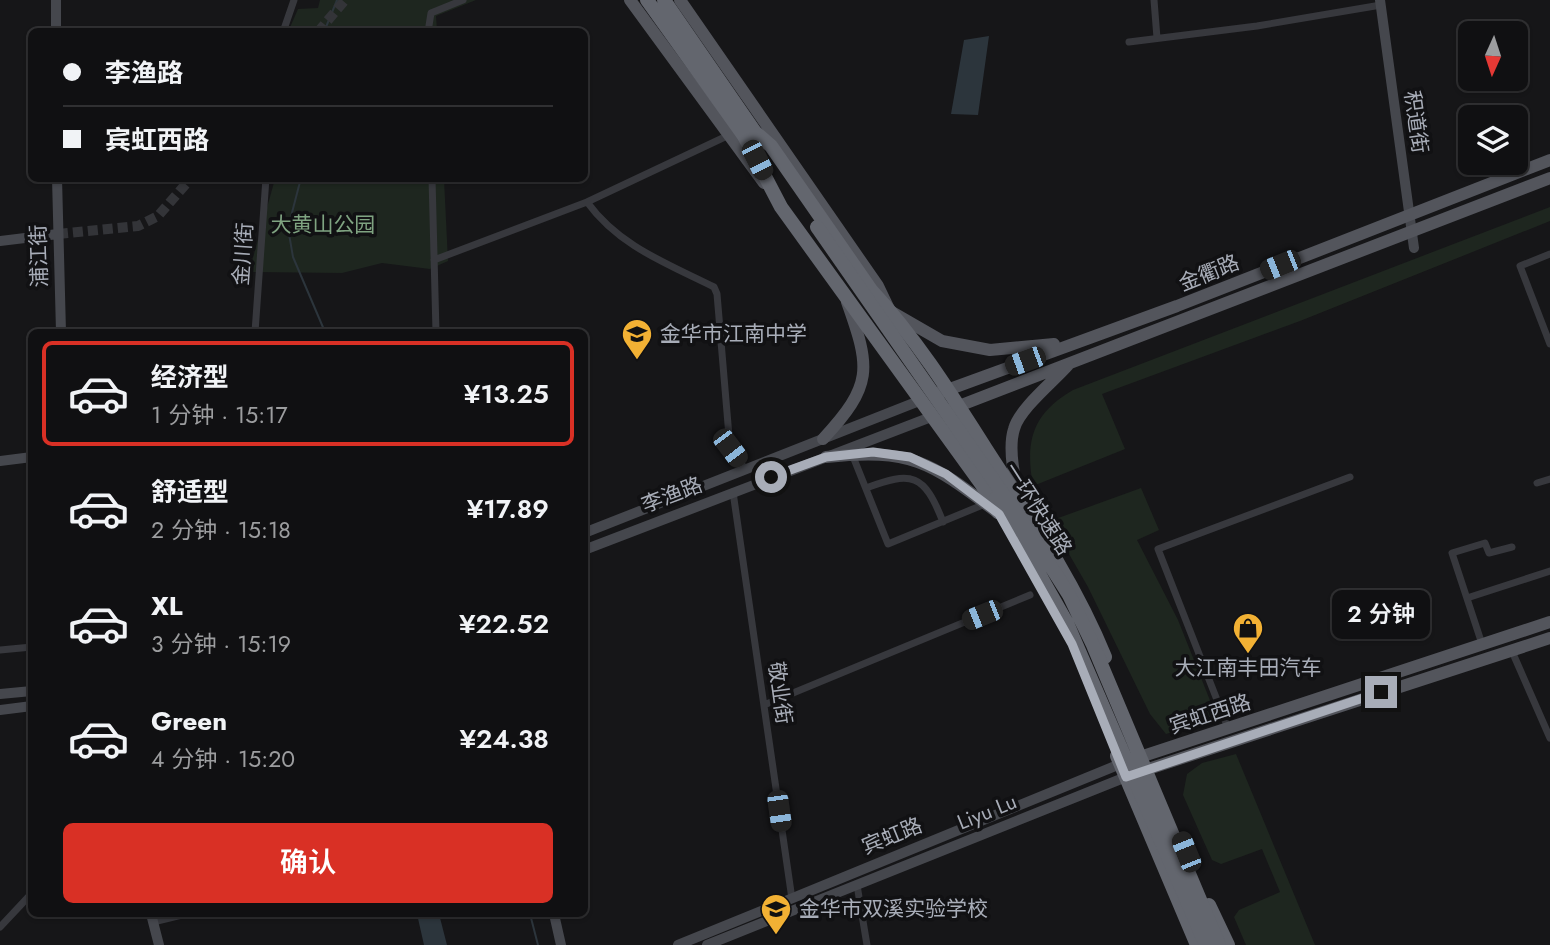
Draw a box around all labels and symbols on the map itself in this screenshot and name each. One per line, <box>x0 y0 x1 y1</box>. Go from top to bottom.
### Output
north arrow <box>1458 21 1528 91</box>
street label: 积道街 <box>1397 89 1435 155</box>
car <box>739 137 776 183</box>
park label: 大黄山公园 <box>271 210 376 240</box>
street label: 金川街 <box>226 222 260 286</box>
street label: 浦江街 <box>23 224 55 288</box>
street label: 金衢路 <box>1174 247 1244 299</box>
car <box>1257 247 1304 283</box>
school or university icon: 金华市江南中学 <box>620 317 654 361</box>
place label: 金华市江南中学 <box>660 319 807 349</box>
car <box>1002 344 1049 378</box>
car <box>709 425 752 471</box>
street label: 一环快速路 <box>997 457 1079 561</box>
route start <box>755 461 787 493</box>
street label: 李渔路 <box>637 470 707 520</box>
callout: 2 分钟 <box>1332 590 1430 640</box>
car <box>959 597 1006 633</box>
shop icon: 大江南丰田汽车 <box>1231 611 1265 655</box>
place label: 大江南丰田汽车 <box>1175 653 1322 683</box>
street label: 敬业街 <box>761 660 799 726</box>
route end <box>1365 676 1397 708</box>
street label: 宾虹西路 <box>1165 687 1255 741</box>
street label: Liyu Lu <box>953 787 1021 837</box>
car <box>766 789 793 833</box>
street label: 宾虹路 <box>857 810 927 862</box>
car <box>1169 829 1204 875</box>
school or university icon: 金华市双溪实验学校 <box>759 892 793 936</box>
place label: 金华市双溪实验学校 <box>799 894 988 924</box>

